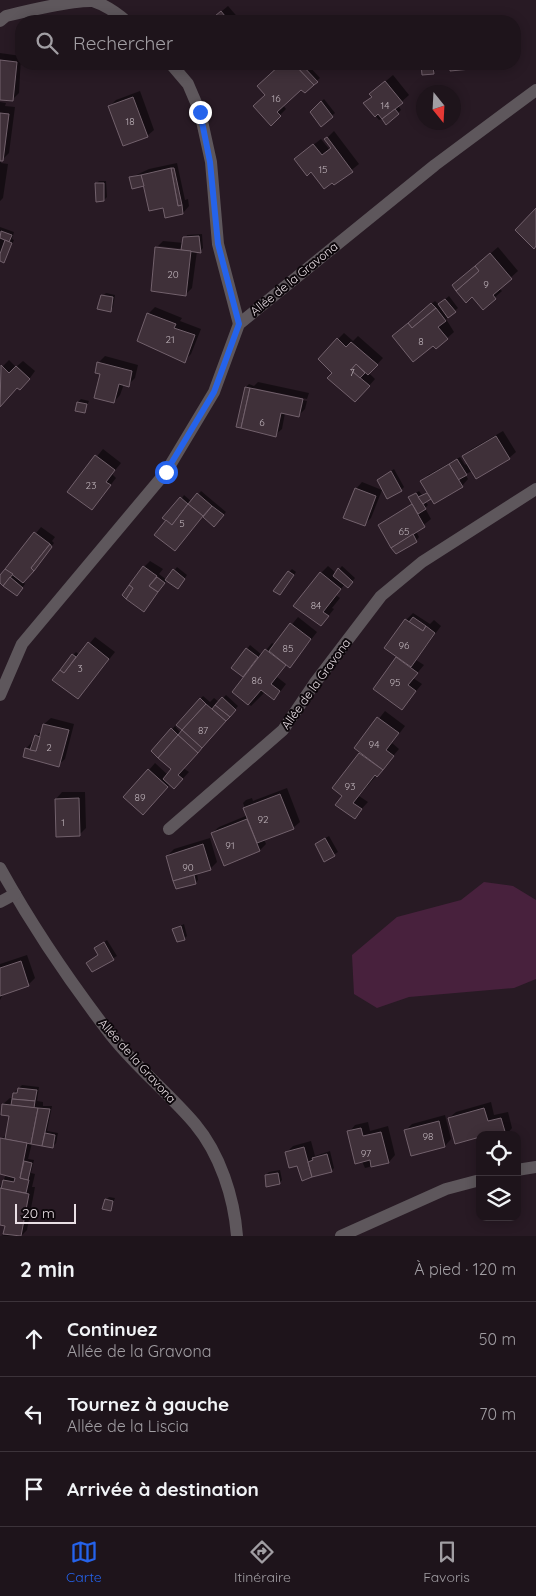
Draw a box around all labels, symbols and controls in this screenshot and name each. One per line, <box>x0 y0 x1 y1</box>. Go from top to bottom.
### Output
search box <box>15 15 521 70</box>
icon: search <box>33 29 61 57</box>
text: Rechercher <box>73 31 173 55</box>
north arrow <box>416 85 461 130</box>
house number: 16 <box>271 92 281 105</box>
house number: 14 <box>381 99 389 112</box>
route end <box>189 101 212 124</box>
house number: 18 <box>125 115 135 128</box>
house number: 15 <box>318 163 328 176</box>
street label: Allée de la Gravona <box>247 239 340 319</box>
house number: 20 <box>167 268 179 281</box>
house number: 9 <box>483 278 489 291</box>
house number: 21 <box>165 333 175 346</box>
house number: 8 <box>418 335 424 348</box>
house number: 7 <box>349 366 355 379</box>
house number: 6 <box>259 416 265 429</box>
route start <box>155 461 178 484</box>
house number: 23 <box>86 479 96 492</box>
house number: 5 <box>179 517 185 530</box>
house number: 65 <box>399 525 409 538</box>
house number: 84 <box>311 599 321 612</box>
street label: Allée de la Gravona <box>278 635 353 732</box>
house number: 96 <box>399 639 410 652</box>
house number: 85 <box>283 642 293 655</box>
house number: 3 <box>77 662 83 675</box>
house number: 86 <box>252 674 263 687</box>
house number: 95 <box>389 676 401 689</box>
house number: 87 <box>198 724 208 737</box>
house number: 94 <box>369 738 379 751</box>
house number: 2 <box>46 741 52 754</box>
house number: 93 <box>345 780 355 793</box>
house number: 89 <box>135 791 146 804</box>
house number: 92 <box>257 813 269 826</box>
house number: 1 <box>61 816 65 829</box>
house number: 91 <box>225 839 235 852</box>
house number: 90 <box>182 861 194 874</box>
street label: Allée de la Gravona <box>96 1015 179 1106</box>
house number: 98 <box>423 1130 433 1143</box>
map controls <box>476 1131 521 1221</box>
button: locate <box>476 1131 521 1176</box>
house number: 97 <box>361 1147 371 1160</box>
button: layers <box>476 1176 521 1221</box>
scale bar <box>15 1201 76 1224</box>
text: 20 m <box>22 1204 55 1222</box>
text: 2 min <box>20 1256 75 1282</box>
text: À pied · 120 m <box>414 1259 516 1279</box>
text: Continuez <box>67 1317 157 1341</box>
icon: ahead <box>20 1325 48 1353</box>
text: 50 m <box>479 1329 516 1349</box>
text: Allée de la Gravona <box>67 1341 211 1361</box>
text: Tournez à gauche <box>67 1392 229 1416</box>
icon: left <box>20 1400 48 1428</box>
text: 70 m <box>479 1404 516 1424</box>
text: Allée de la Liscia <box>67 1416 189 1436</box>
icon: arrive <box>20 1475 48 1503</box>
text: Arrivée à destination <box>67 1477 259 1501</box>
tab: Carte <box>66 1538 102 1586</box>
tab: Itinéraire <box>234 1538 291 1586</box>
tab: Favoris <box>423 1538 470 1586</box>

